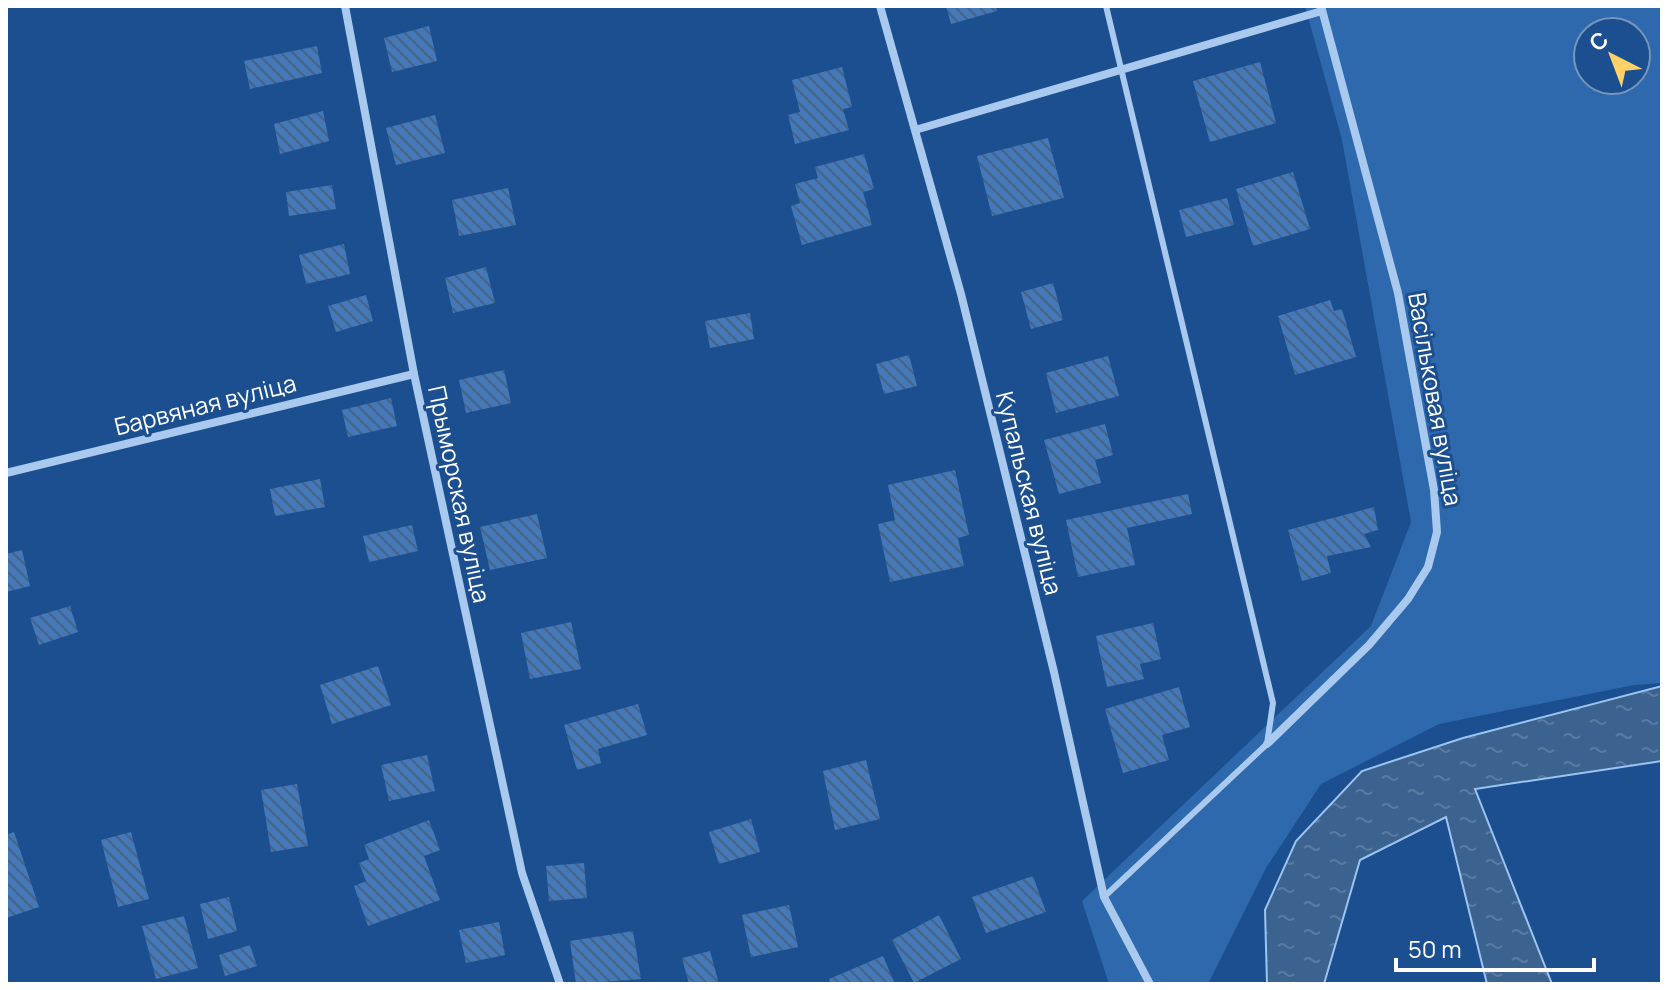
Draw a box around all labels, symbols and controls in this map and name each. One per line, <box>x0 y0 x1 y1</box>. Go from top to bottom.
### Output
north arrow <box>1572 16 1652 96</box>
text: С <box>1583 25 1615 58</box>
street label: Васільковая вуліца <box>1401 290 1471 508</box>
street label: Барвяная вуліца <box>111 365 299 443</box>
street label: Прыморская вуліца <box>421 382 499 606</box>
street label: Купальская вуліца <box>989 388 1071 598</box>
scale bar <box>1396 922 1594 972</box>
text: 50 m <box>1408 932 1462 965</box>

